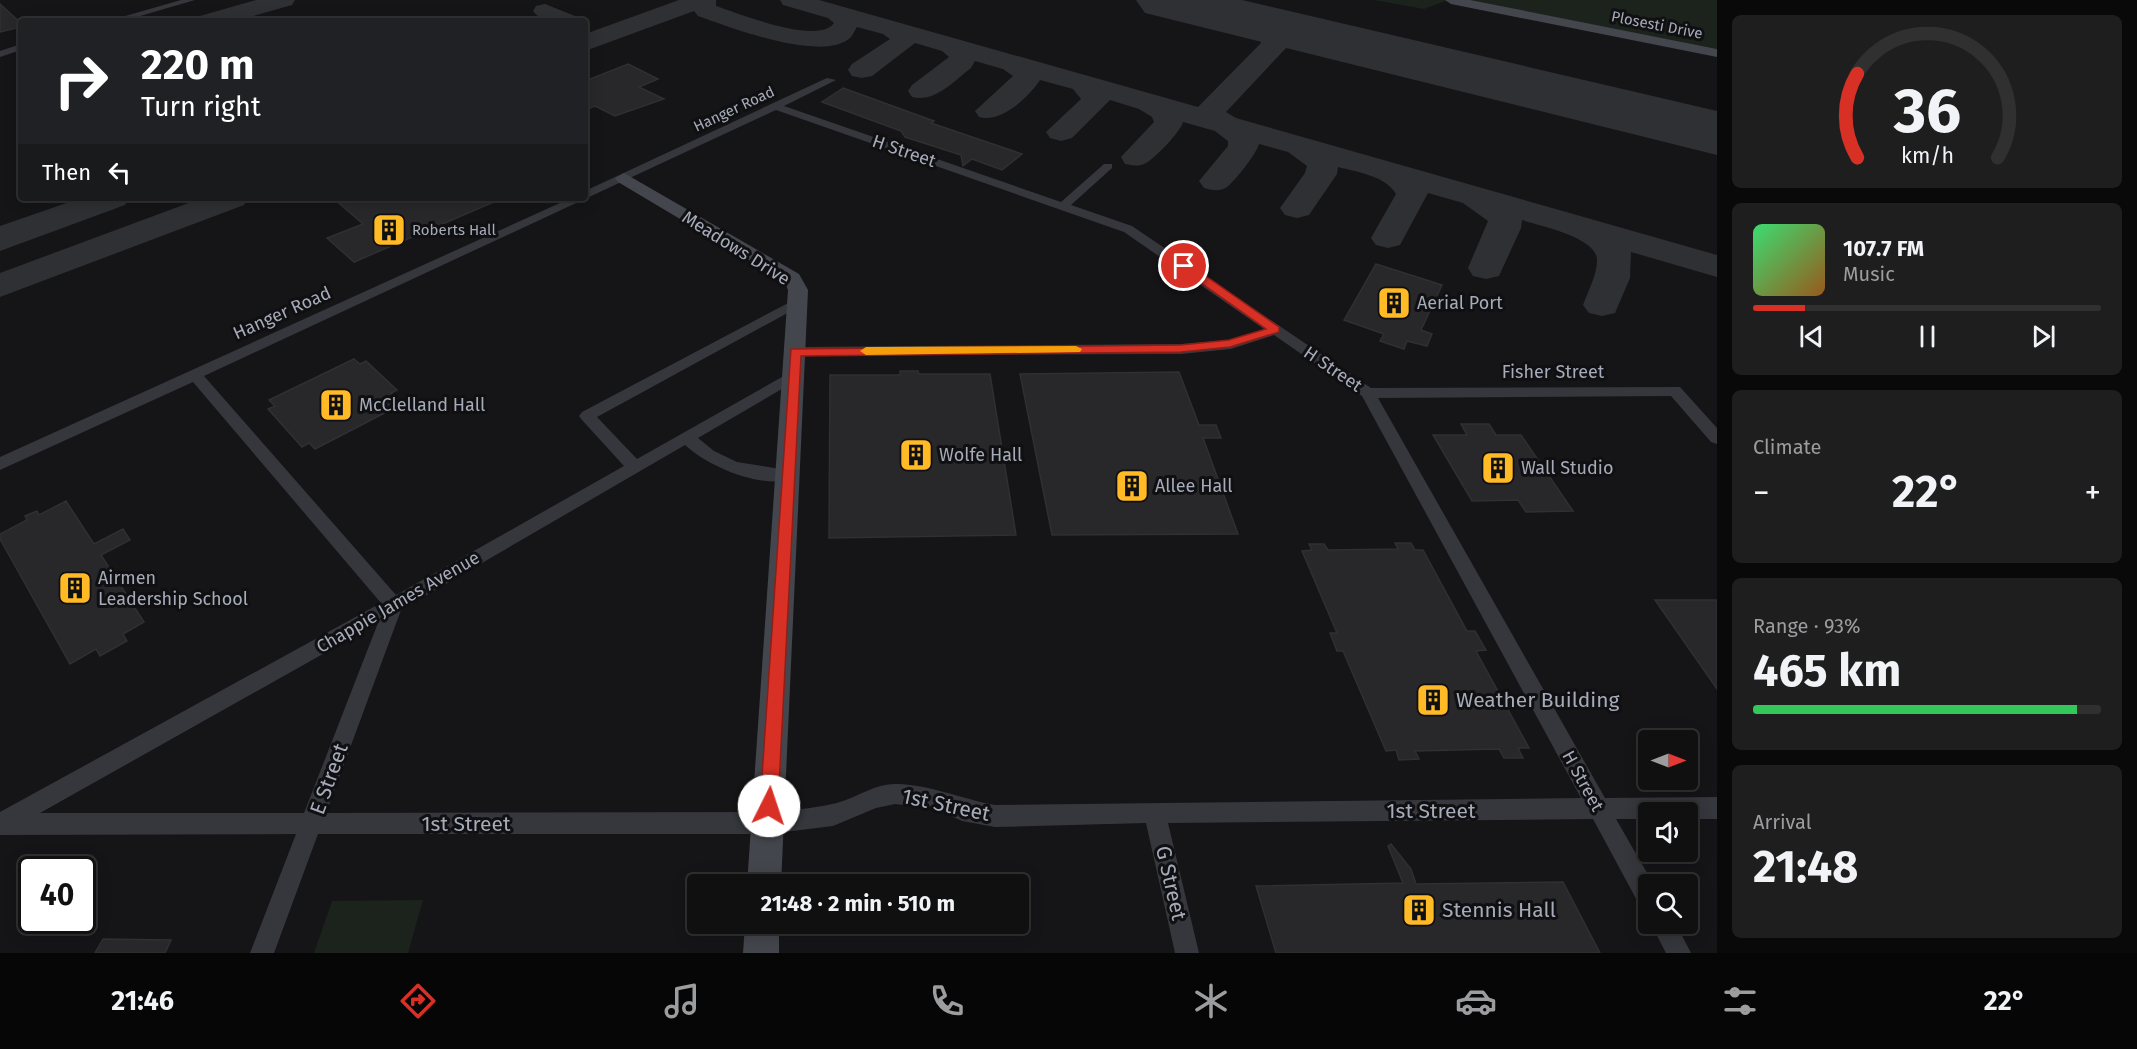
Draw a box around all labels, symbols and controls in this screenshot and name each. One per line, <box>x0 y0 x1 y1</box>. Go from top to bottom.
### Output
street label: Plosesti Drive <box>1610 7 1704 43</box>
text: 220 m <box>141 40 254 90</box>
icon: right <box>42 42 120 120</box>
text: 36 <box>1892 74 1961 149</box>
street label: Hanger Road <box>691 82 777 136</box>
text: Turn right <box>141 91 261 123</box>
street label: H Street <box>869 130 939 172</box>
text: km/h <box>1900 144 1954 170</box>
icon: left <box>103 156 136 189</box>
text: Then <box>42 159 91 186</box>
street label: Meadows Drive <box>678 206 794 290</box>
building icon: Roberts Hall <box>371 212 407 248</box>
place label: Roberts Hall <box>412 221 496 239</box>
text: 107.7 FM <box>1843 235 1924 262</box>
pin <box>1158 240 1209 291</box>
icon: arrive <box>1167 249 1200 282</box>
text: Music <box>1843 262 1895 286</box>
street label: Hanger Road <box>230 282 334 344</box>
building icon: Aerial Port <box>1376 285 1412 321</box>
place label: Aerial Port <box>1417 292 1503 314</box>
icon: previous <box>1795 320 1828 353</box>
icon: pause <box>1911 320 1944 353</box>
icon: next <box>2027 320 2060 353</box>
street label: H Street <box>1300 341 1367 397</box>
street label: Fisher Street <box>1502 361 1605 383</box>
building icon: McClelland Hall <box>318 387 354 423</box>
place label: McClelland Hall <box>359 394 485 416</box>
text: Climate <box>1753 435 1821 459</box>
building icon: Wolfe Hall <box>898 437 934 473</box>
place label: Wolfe Hall <box>939 444 1022 466</box>
building icon: Wall Studio <box>1480 450 1516 486</box>
place label: Wall Studio <box>1521 457 1613 479</box>
text: 22° <box>1892 465 1962 519</box>
building icon: Allee Hall <box>1114 468 1150 504</box>
text: − <box>1753 473 1770 513</box>
text: + <box>2085 473 2101 513</box>
place label: Allee Hall <box>1155 475 1233 497</box>
street label: Chappie James Avenue <box>313 546 483 658</box>
place label: Airmen Leadership School <box>98 567 248 610</box>
building icon: Airmen Leadership School <box>57 570 93 606</box>
text: Range · 93% <box>1753 614 1860 638</box>
text: 465 km <box>1753 644 1901 698</box>
building icon: Weather Building <box>1415 682 1451 718</box>
place label: Weather Building <box>1456 687 1620 713</box>
north arrow <box>1638 730 1698 790</box>
map controls <box>1638 730 1698 934</box>
street label: E Street <box>304 740 354 818</box>
street label: H Street <box>1557 747 1609 816</box>
position arrow <box>737 774 801 838</box>
street label: 1st Street <box>900 783 993 827</box>
street label: 1st Street <box>1386 798 1476 824</box>
button: sound <box>1638 802 1698 862</box>
text: Arrival <box>1753 810 1812 834</box>
street label: 1st Street <box>421 811 511 837</box>
text: 21:48 <box>1753 840 1858 894</box>
street label: G Street <box>1150 843 1192 923</box>
speed limit sign: 40 <box>18 856 96 934</box>
button: search <box>1638 874 1698 934</box>
text: 21:48 · 2 min · 510 m <box>761 890 955 917</box>
building icon: Stennis Hall <box>1401 892 1437 928</box>
place label: Stennis Hall <box>1442 897 1556 923</box>
icon: directions <box>397 980 439 1022</box>
icon: music <box>661 980 703 1022</box>
icon: phone <box>926 980 968 1022</box>
icon: climate <box>1190 980 1232 1022</box>
icon: car <box>1455 980 1497 1022</box>
icon: filters <box>1719 980 1761 1022</box>
text: 21:46 <box>111 985 174 1017</box>
text: 22° <box>1984 985 2026 1017</box>

